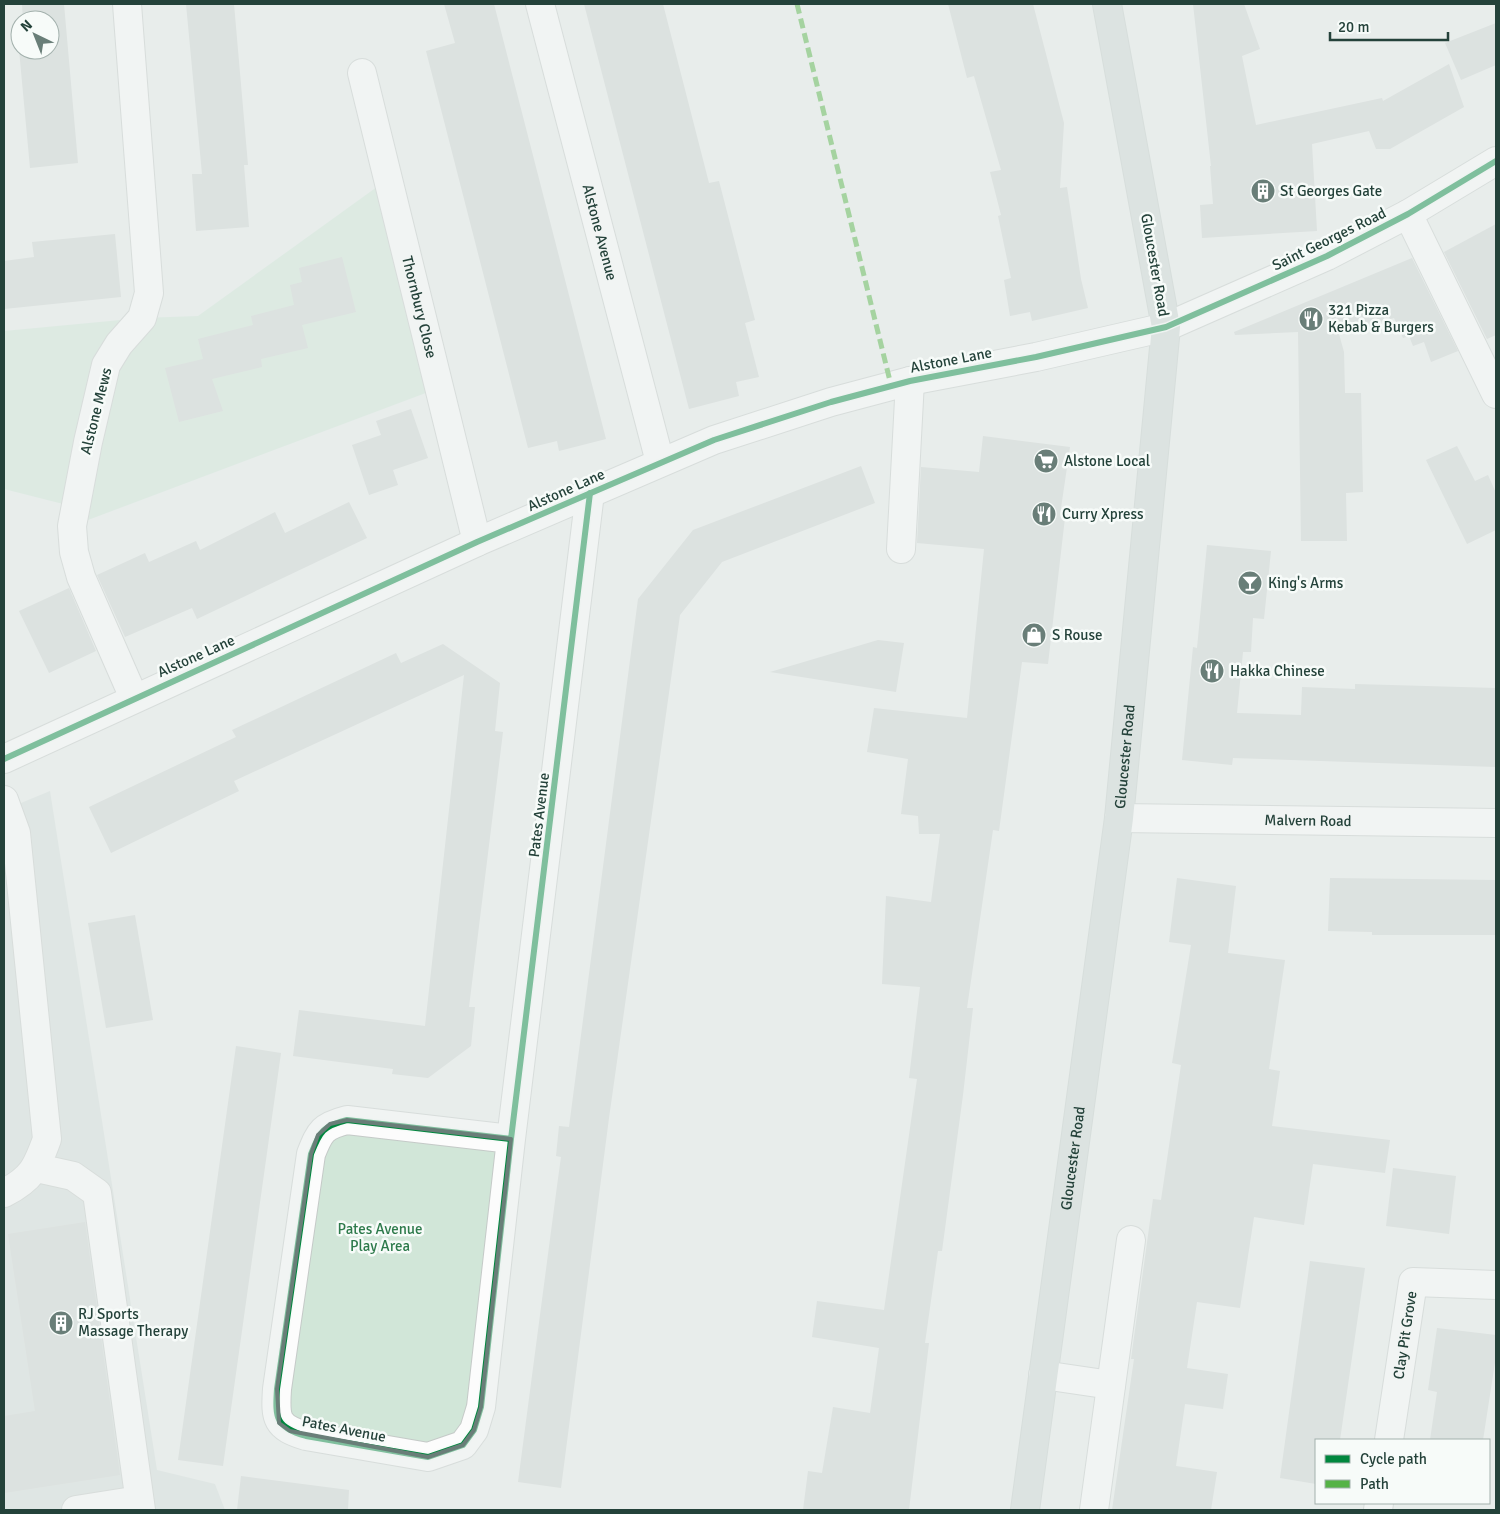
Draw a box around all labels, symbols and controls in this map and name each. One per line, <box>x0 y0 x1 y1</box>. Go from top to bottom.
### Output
north arrow <box>10 10 60 60</box>
scale bar <box>1330 10 1448 42</box>
text: N <box>17 16 36 35</box>
text: 20 m <box>1338 18 1369 36</box>
building icon: St Georges Gate <box>1250 178 1276 204</box>
street label: Alstone Avenue <box>579 182 621 282</box>
place label: St Georges Gate <box>1280 182 1382 200</box>
street label: Saint Georges Road <box>1269 204 1389 274</box>
street label: Gloucester Road <box>1137 212 1173 318</box>
street label: Thornbury Close <box>398 254 441 360</box>
place label: 321 Pizza Kebab & Burgers <box>1328 301 1434 336</box>
restaurant icon: 321 Pizza Kebab & Burgers <box>1298 306 1324 332</box>
street label: Alstone Lane <box>909 343 993 377</box>
street label: Alstone Mews <box>77 365 116 456</box>
supermarket icon: Alstone Local <box>1033 448 1059 474</box>
place label: Alstone Local <box>1064 452 1150 470</box>
street label: Alstone Lane <box>524 465 608 515</box>
restaurant icon: Curry Xpress <box>1031 501 1057 527</box>
place label: Curry Xpress <box>1062 505 1144 523</box>
bar icon: King's Arms <box>1237 570 1263 596</box>
place label: King's Arms <box>1268 574 1344 592</box>
shop icon: S Rouse <box>1021 622 1047 648</box>
place label: S Rouse <box>1052 626 1103 644</box>
street label: Alstone Lane <box>154 631 238 681</box>
restaurant icon: Hakka Chinese <box>1199 658 1225 684</box>
place label: Hakka Chinese <box>1230 662 1325 680</box>
street label: Gloucester Road <box>1111 704 1139 810</box>
street label: Pates Avenue <box>525 772 553 858</box>
street label: Malvern Road <box>1264 811 1352 830</box>
street label: Gloucester Road <box>1057 1105 1089 1211</box>
park label: Pates Avenue Play Area <box>337 1220 423 1255</box>
street label: Clay Pit Grove <box>1389 1290 1421 1381</box>
place label: RJ Sports Massage Therapy <box>78 1305 188 1340</box>
building icon: RJ Sports Massage Therapy <box>48 1310 74 1336</box>
street label: Pates Avenue <box>301 1412 387 1446</box>
legend <box>1315 1439 1490 1504</box>
text: Cycle path <box>1360 1450 1427 1468</box>
text: Path <box>1360 1475 1389 1493</box>

